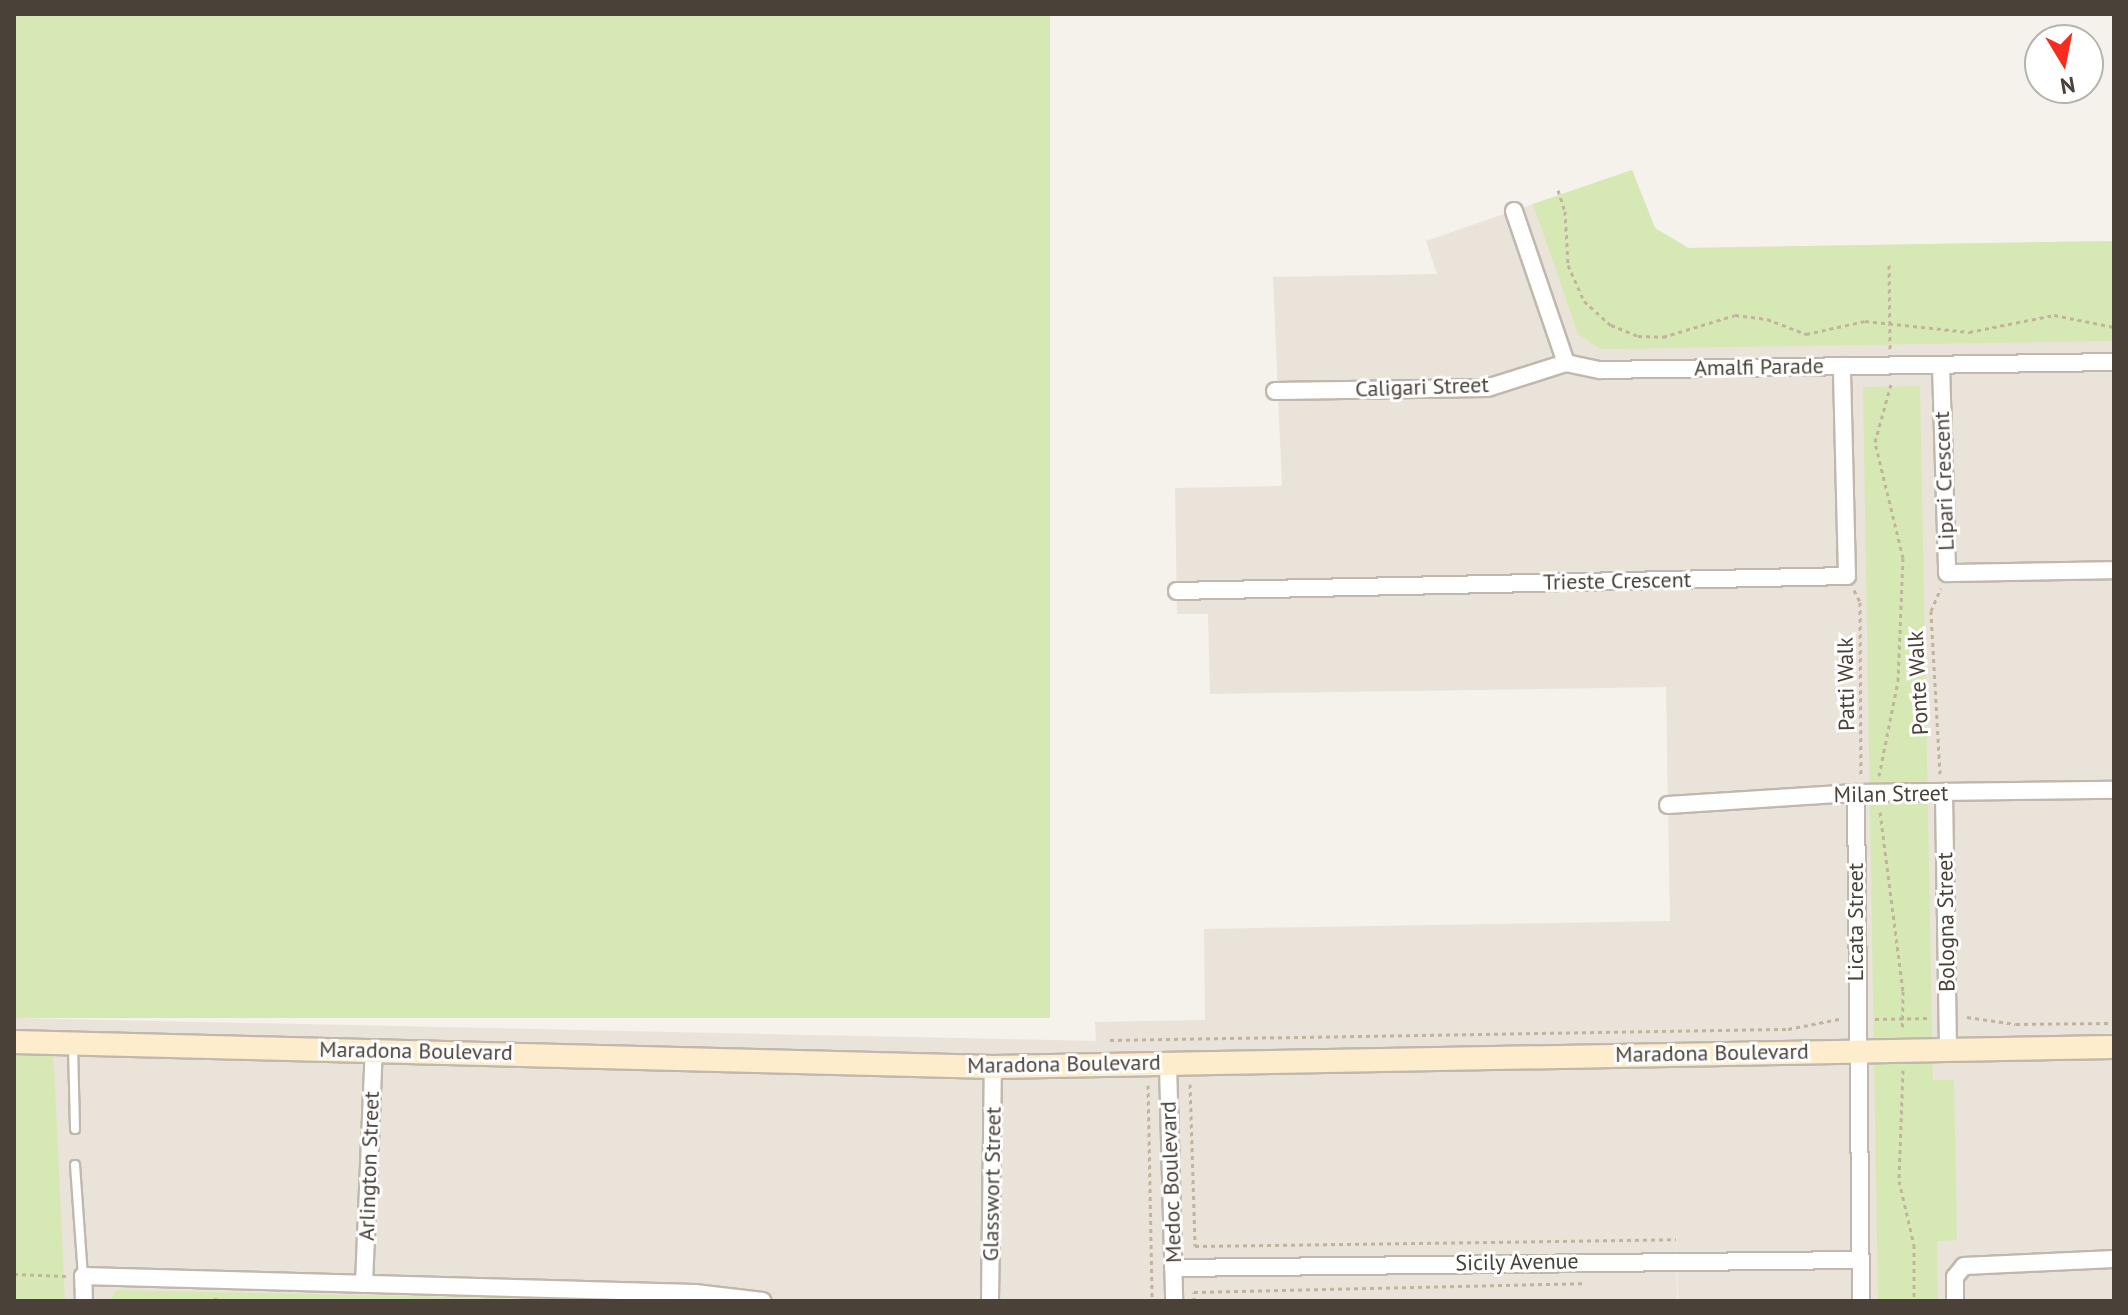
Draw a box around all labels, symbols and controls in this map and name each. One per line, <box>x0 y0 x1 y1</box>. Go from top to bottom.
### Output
north arrow <box>2024 24 2104 104</box>
text: N <box>2058 71 2077 101</box>
street label: Amalfi Parade <box>1694 353 1824 381</box>
street label: Caligari Street <box>1355 371 1489 403</box>
street label: Lipari Crescent <box>1928 411 1960 551</box>
street label: Trieste Crescent <box>1543 567 1691 595</box>
street label: Ponte Walk <box>1902 630 1934 736</box>
street label: Patti Walk <box>1832 637 1860 731</box>
street label: Milan Street <box>1833 780 1949 808</box>
street label: Bologna Street <box>1932 852 1960 992</box>
street label: Licata Street <box>1843 863 1869 981</box>
street label: Maradona Boulevard <box>319 1036 513 1066</box>
street label: Maradona Boulevard <box>1615 1038 1809 1068</box>
street label: Maradona Boulevard <box>967 1049 1161 1079</box>
street label: Arlington Street <box>353 1091 385 1241</box>
street label: Medoc Boulevard <box>1155 1100 1187 1264</box>
street label: Glasswort Street <box>977 1106 1007 1262</box>
street label: Sicily Avenue <box>1454 1248 1580 1276</box>

